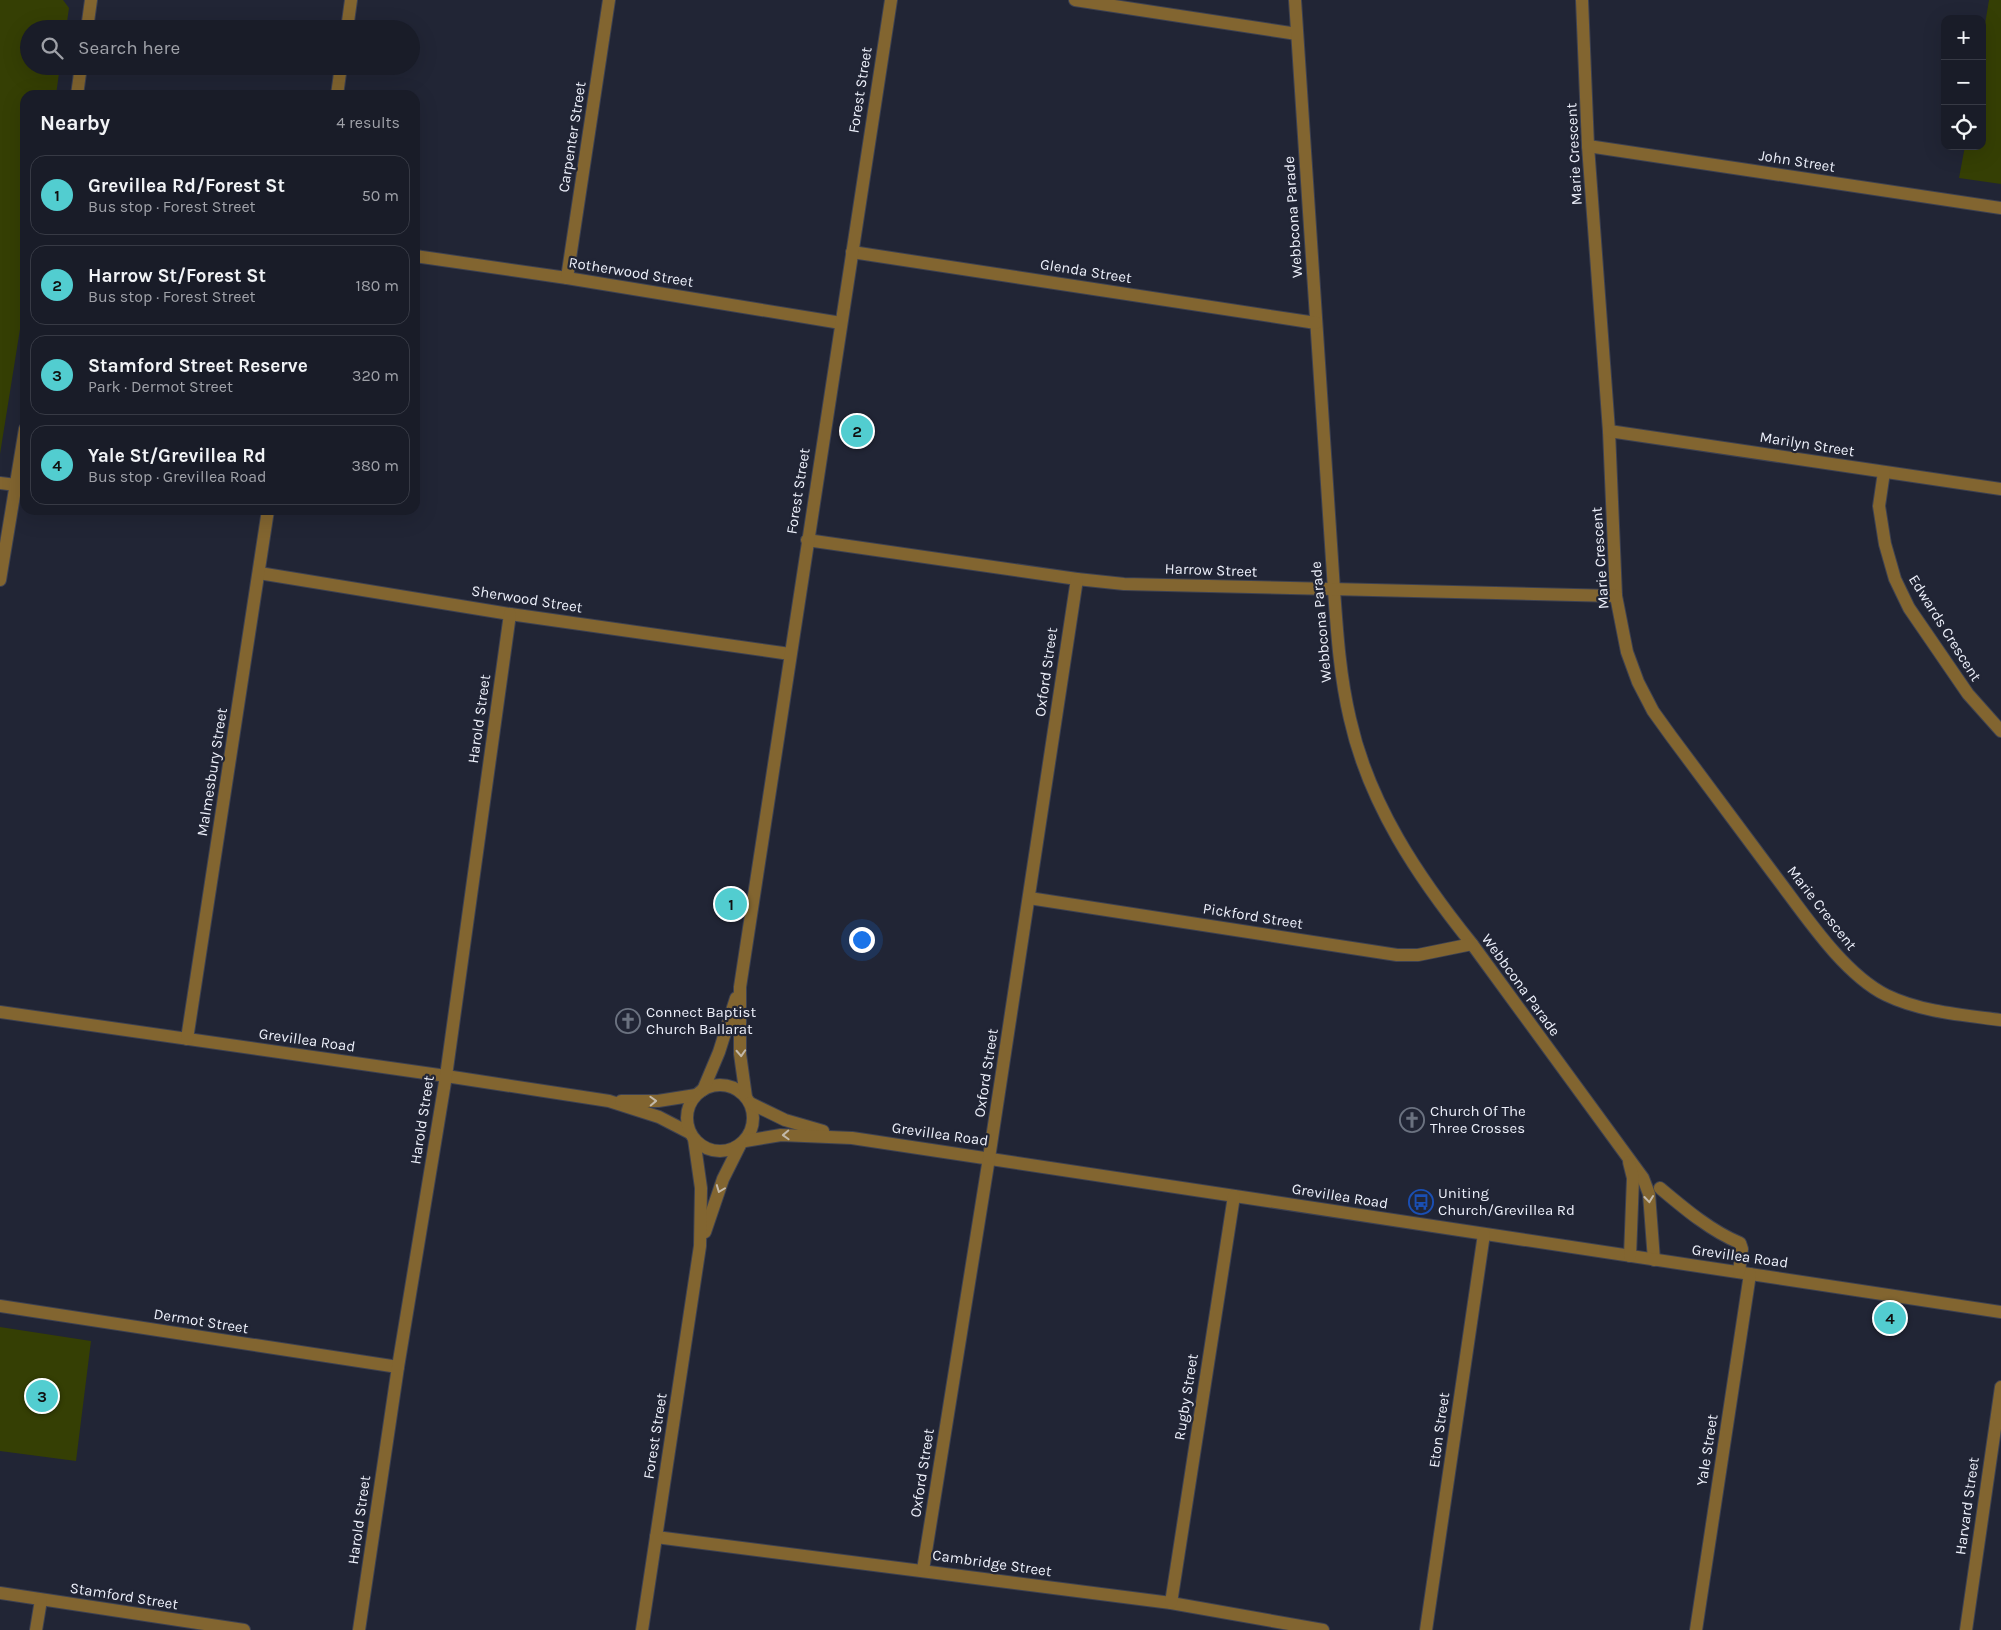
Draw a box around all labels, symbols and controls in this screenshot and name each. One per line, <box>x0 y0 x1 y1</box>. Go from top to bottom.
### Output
map controls <box>1941 15 1986 150</box>
button: + <box>1941 15 1986 60</box>
search box <box>20 20 420 75</box>
icon: search <box>38 34 66 62</box>
text: Search here <box>78 37 180 59</box>
street label: Forest Street <box>844 45 876 134</box>
button: − <box>1941 60 1986 105</box>
street label: Carpenter Street <box>554 80 590 194</box>
street label: Marie Crescent <box>1562 102 1586 206</box>
button: locate <box>1941 105 1986 150</box>
text: Nearby <box>40 111 110 135</box>
text: 4 results <box>336 113 400 132</box>
street label: John Street <box>1758 146 1837 176</box>
street label: Webbcona Parade <box>1280 155 1306 279</box>
text: Grevillea Rd/Forest St <box>88 175 285 197</box>
text: 1 <box>54 186 60 205</box>
text: 50 m <box>362 186 399 205</box>
text: Bus stop · Forest Street <box>88 197 256 216</box>
street label: Rotherwood Street <box>567 253 695 291</box>
street label: Glenda Street <box>1039 255 1133 287</box>
text: Harrow St/Forest St <box>88 265 266 287</box>
text: 2 <box>52 276 62 295</box>
text: 180 m <box>356 276 399 295</box>
text: Bus stop · Forest Street <box>88 287 256 306</box>
text: Stamford Street Reserve <box>88 355 308 377</box>
text: 3 <box>52 366 62 385</box>
text: 320 m <box>352 366 399 385</box>
text: Park · Dermot Street <box>88 377 233 396</box>
pin: 2 <box>841 412 873 450</box>
street label: Marilyn Street <box>1758 428 1856 460</box>
text: Yale St/Grevillea Rd <box>88 445 266 467</box>
street label: Forest Street <box>782 446 814 535</box>
text: 4 <box>52 456 62 475</box>
text: 380 m <box>351 456 399 475</box>
text: Bus stop · Grevillea Road <box>88 467 267 486</box>
street label: Marie Crescent <box>1587 506 1613 610</box>
street label: Harrow Street <box>1164 559 1258 581</box>
street label: Webbcona Parade <box>1307 560 1335 684</box>
street label: Edwards Crescent <box>1905 571 1985 685</box>
street label: Sherwood Street <box>470 581 584 617</box>
street label: Oxford Street <box>1031 626 1061 718</box>
street label: Harold Street <box>464 673 494 765</box>
street label: Malmesbury Street <box>193 706 231 838</box>
street label: Marie Crescent <box>1783 862 1861 954</box>
pin: 1 <box>715 885 747 923</box>
street label: Pickford Street <box>1202 899 1305 933</box>
your location <box>849 927 875 953</box>
street label: Webbcona Parade <box>1478 930 1564 1040</box>
place label: Connect Baptist Church Ballarat <box>646 1003 756 1038</box>
church icon: Connect Baptist Church Ballarat <box>615 1008 641 1034</box>
street label: Grevillea Road <box>258 1024 356 1056</box>
street label: Oxford Street <box>970 1027 1002 1119</box>
one-way arrow <box>735 1049 746 1057</box>
street label: Harold Street <box>406 1074 438 1166</box>
one-way arrow <box>650 1096 657 1106</box>
place label: Church Of The Three Crosses <box>1430 1102 1526 1137</box>
church icon: Church Of The Three Crosses <box>1399 1107 1425 1133</box>
street label: Grevillea Road <box>891 1118 989 1150</box>
one-way arrow <box>782 1130 790 1140</box>
street label: Grevillea Road <box>1291 1180 1389 1212</box>
one-way arrow <box>715 1184 726 1193</box>
place label: Uniting Church/Grevillea Rd <box>1438 1184 1575 1219</box>
bus stop icon: Uniting Church/Grevillea Rd <box>1408 1189 1434 1215</box>
one-way arrow <box>1643 1196 1654 1204</box>
street label: Grevillea Road <box>1691 1240 1789 1272</box>
pin: 4 <box>1874 1299 1906 1337</box>
street label: Dermot Street <box>152 1305 250 1337</box>
street label: Rugby Street <box>1170 1352 1202 1442</box>
pin: 3 <box>26 1377 58 1415</box>
street label: Forest Street <box>639 1391 671 1480</box>
street label: Eton Street <box>1425 1391 1453 1469</box>
street label: Yale Street <box>1692 1413 1722 1487</box>
street label: Oxford Street <box>906 1427 938 1519</box>
street label: Harvard Street <box>1951 1456 1983 1556</box>
street label: Harold Street <box>344 1474 374 1566</box>
street label: Cambridge Street <box>931 1546 1053 1580</box>
street label: Stamford Street <box>69 1579 180 1613</box>

